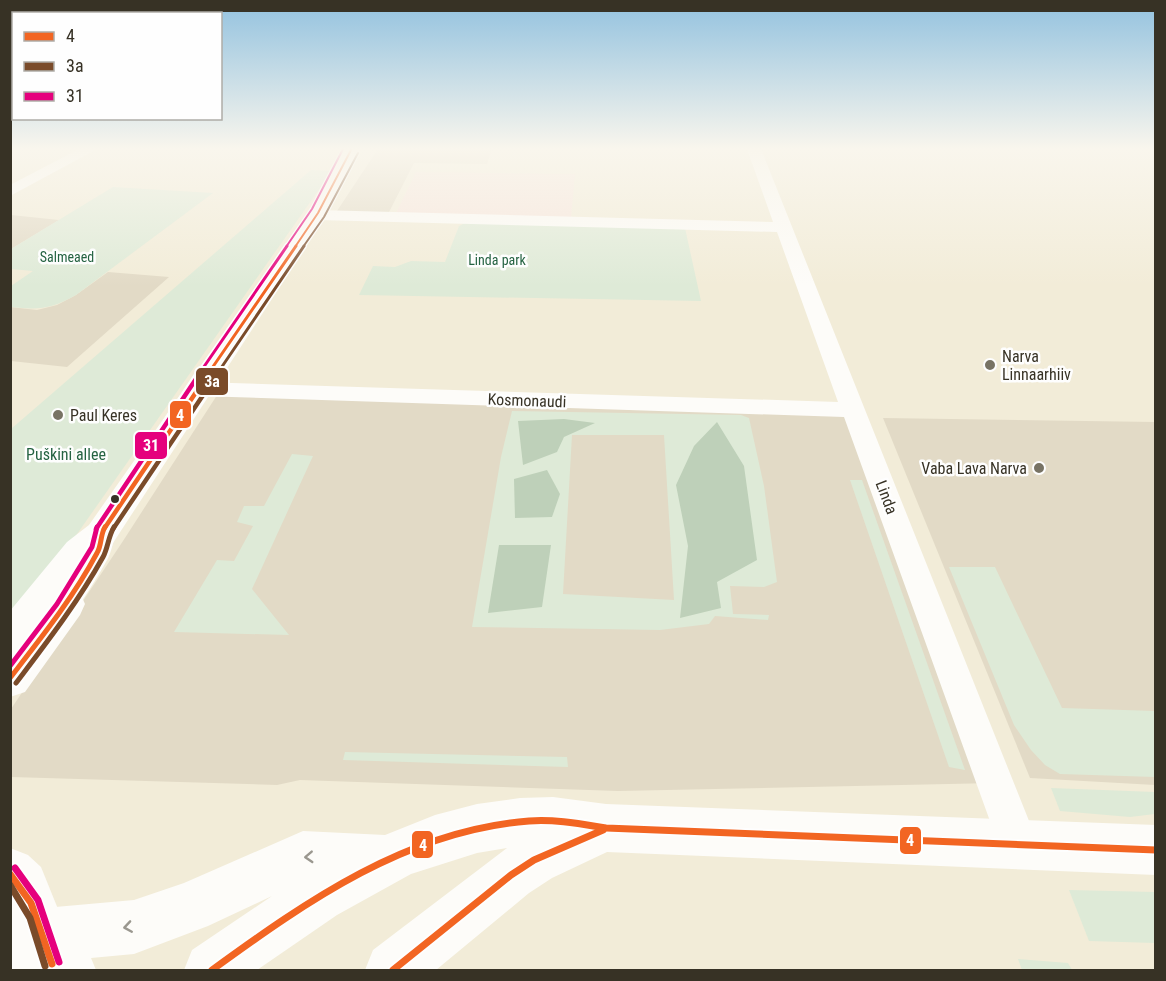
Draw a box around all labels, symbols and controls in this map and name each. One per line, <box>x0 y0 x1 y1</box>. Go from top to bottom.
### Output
legend <box>12 12 222 120</box>
text: 4 <box>66 25 75 46</box>
text: 3a <box>66 55 84 76</box>
text: 31 <box>66 85 84 106</box>
park label: Salmeaed <box>40 249 94 265</box>
park label: Linda park <box>468 252 527 268</box>
place label: Narva Linnaarhiiv <box>1002 347 1071 384</box>
marker: Narva Linnaarhiiv <box>983 358 997 372</box>
line badge: 3a <box>195 367 229 396</box>
text: 3a <box>204 372 220 391</box>
street label: Kosmonaudi <box>487 390 567 411</box>
line badge: 4 <box>169 400 192 429</box>
place label: Paul Keres <box>70 406 137 425</box>
text: 4 <box>176 406 184 425</box>
marker: Paul Keres <box>51 408 65 422</box>
line badge: 31 <box>134 431 168 460</box>
text: 31 <box>143 436 159 455</box>
park label: Puškini allee <box>26 445 106 464</box>
place label: Vaba Lava Narva <box>921 459 1027 478</box>
marker: Vaba Lava Narva <box>1032 461 1046 475</box>
street label: Linda <box>871 478 902 517</box>
unlabelled marker <box>109 493 121 505</box>
line badge: 4 <box>899 826 922 855</box>
line badge: 4 <box>411 830 434 859</box>
text: 4 <box>906 831 914 850</box>
text: 4 <box>419 836 427 855</box>
one-way arrow <box>304 850 313 863</box>
one-way arrow <box>123 921 133 933</box>

